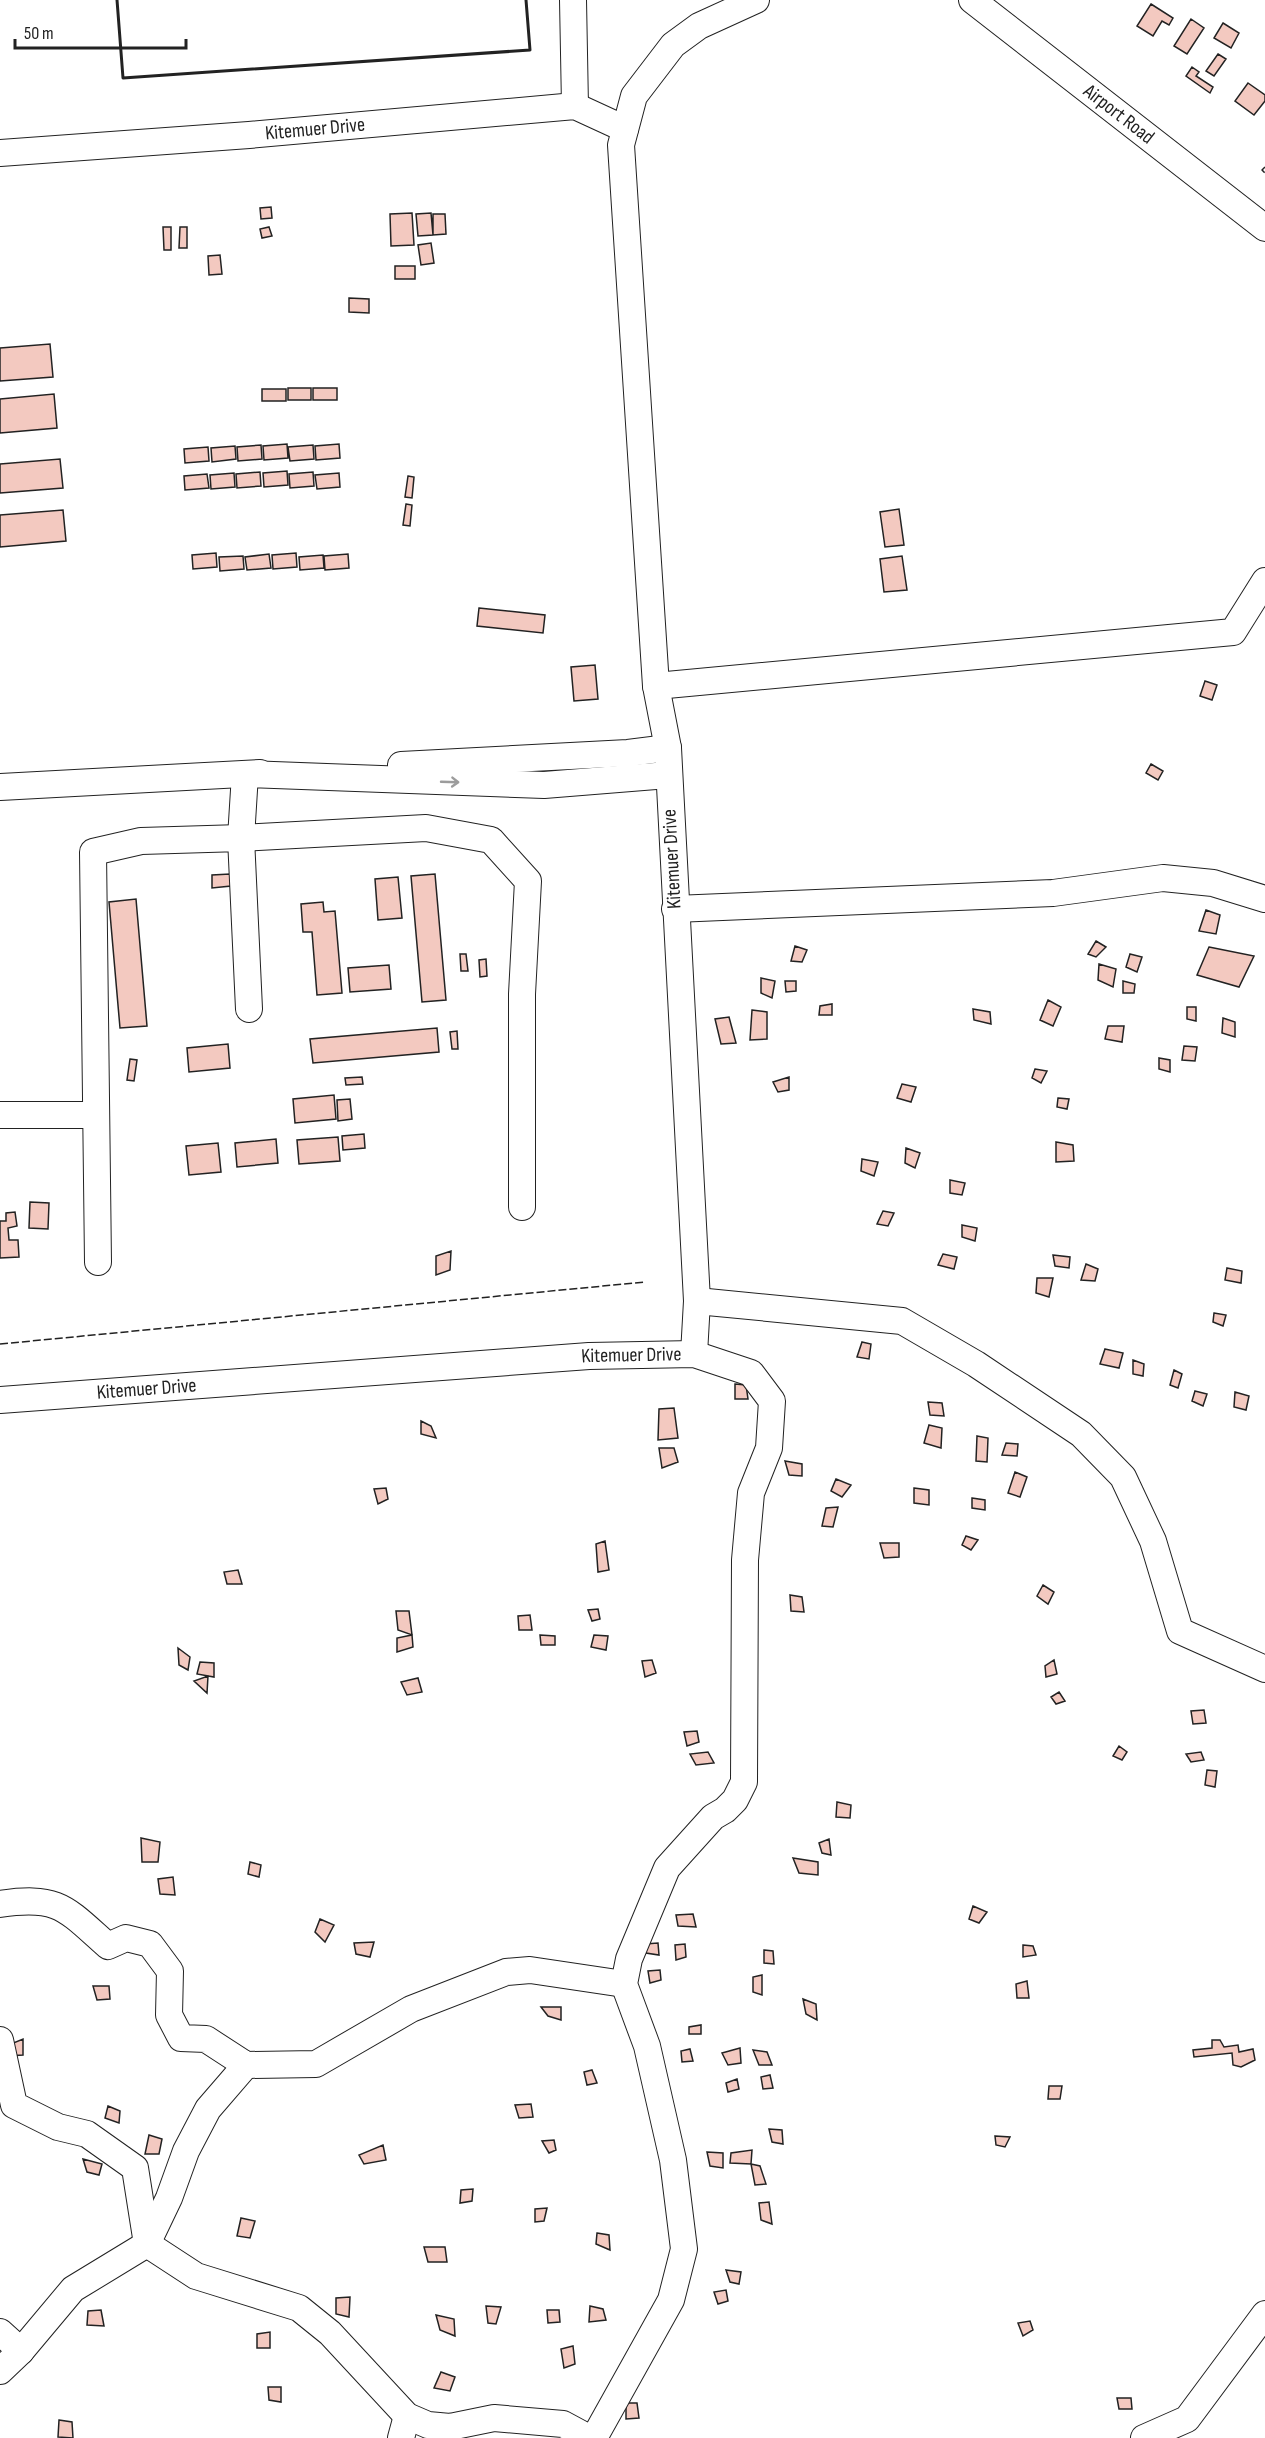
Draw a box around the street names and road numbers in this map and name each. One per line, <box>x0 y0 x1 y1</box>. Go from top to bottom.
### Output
street label: Airport Road <box>1078 79 1159 149</box>
street label: Kitemuer Drive <box>264 113 366 146</box>
street label: Kitemuer Drive <box>657 808 687 910</box>
street label: Kitemuer Drive <box>580 1342 682 1369</box>
street label: Kitemuer Drive <box>96 1373 197 1405</box>

